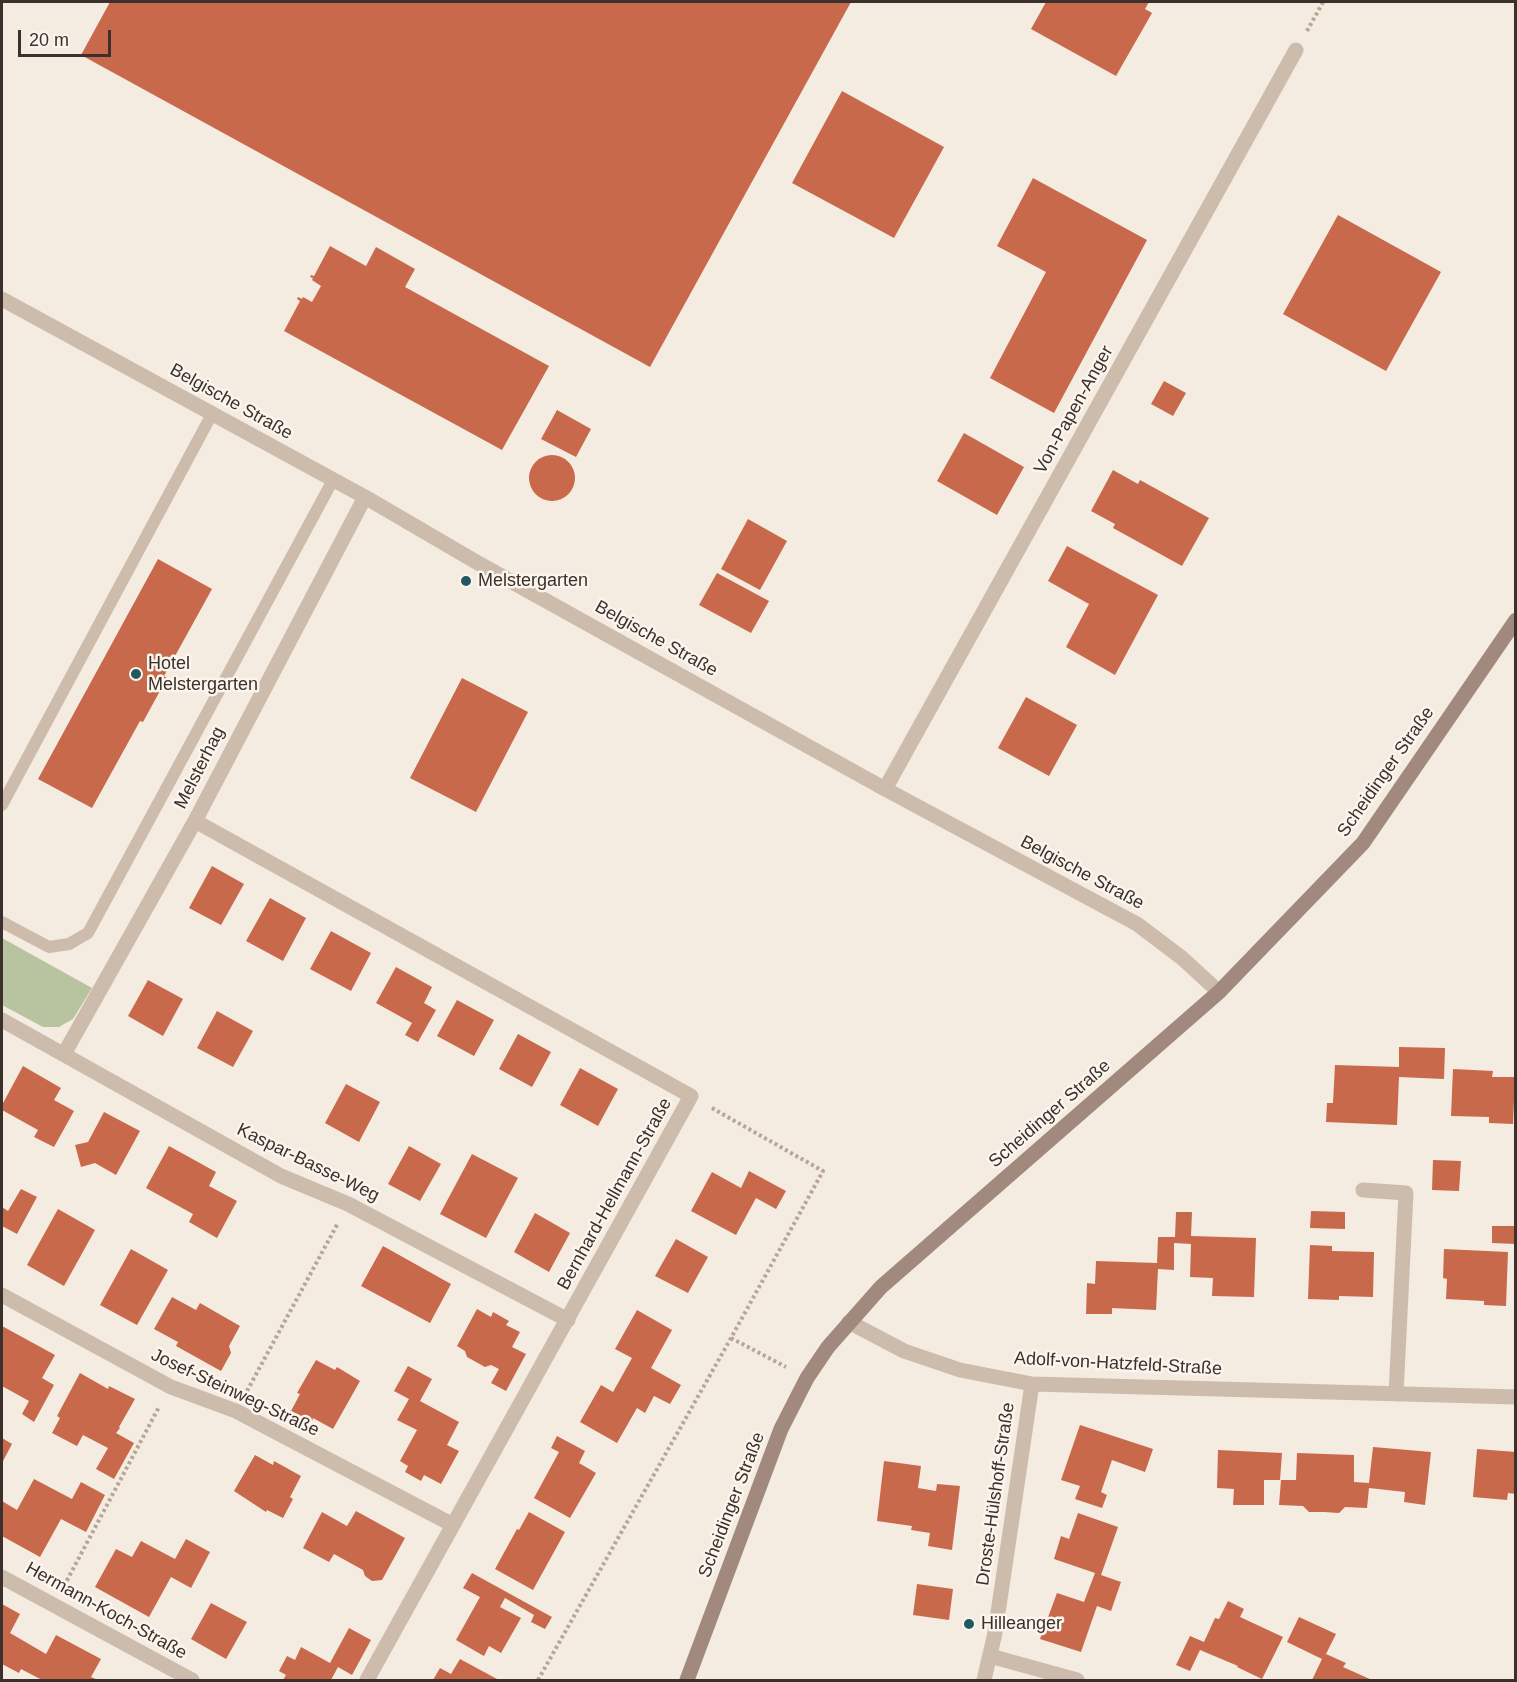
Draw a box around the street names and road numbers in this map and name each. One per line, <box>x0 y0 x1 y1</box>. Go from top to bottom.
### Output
street label: Von-Papen-Anger <box>1030 342 1118 478</box>
street label: Belgische Straße <box>166 359 296 445</box>
street label: Belgische Straße <box>591 596 721 682</box>
street label: Scheidinger Straße <box>1333 703 1439 841</box>
street label: Melsterhag <box>170 723 230 813</box>
street label: Belgische Straße <box>1016 831 1148 915</box>
street label: Scheidinger Straße <box>985 1055 1115 1173</box>
street label: Bernhard-Hellmann-Straße <box>553 1094 677 1294</box>
street label: Kaspar-Basse-Weg <box>233 1119 383 1207</box>
street label: Josef-Steinweg-Straße <box>147 1345 323 1441</box>
street label: Adolf-von-Hatzfeld-Straße <box>1014 1348 1222 1380</box>
street label: Droste-Hülshoff-Straße <box>972 1401 1020 1587</box>
street label: Scheidinger Straße <box>694 1429 770 1581</box>
street label: Hermann-Koch-Straße <box>22 1558 190 1664</box>

